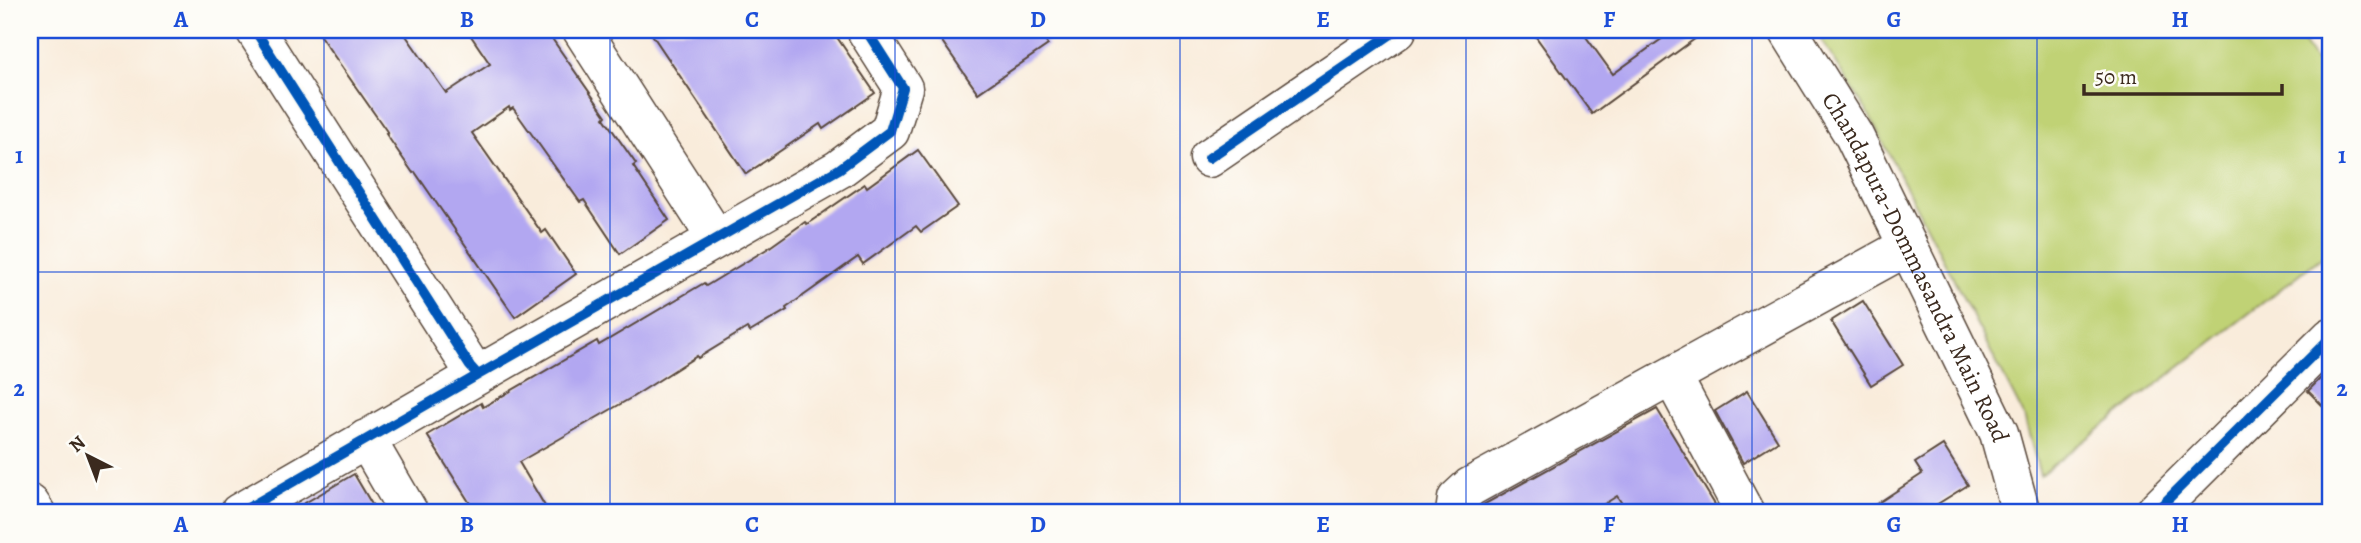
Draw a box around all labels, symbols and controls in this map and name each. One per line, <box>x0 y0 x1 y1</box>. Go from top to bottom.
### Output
text: A <box>173 4 189 35</box>
text: B <box>460 4 474 35</box>
text: C <box>745 4 759 35</box>
text: D <box>1030 4 1046 35</box>
text: E <box>1316 4 1330 35</box>
text: F <box>1603 4 1616 35</box>
text: G <box>1886 4 1902 35</box>
text: H <box>2171 4 2189 35</box>
scale bar <box>2084 52 2282 96</box>
text: 50 m <box>2095 63 2137 91</box>
street label: Chandapura-Dommasandra Main Road <box>1815 86 2017 446</box>
text: 1 <box>15 140 23 171</box>
text: 1 <box>2338 140 2346 171</box>
text: 2 <box>13 373 25 404</box>
text: 2 <box>2336 373 2348 404</box>
north arrow <box>52 420 122 490</box>
text: N <box>63 430 91 458</box>
text: A <box>173 509 189 540</box>
text: B <box>460 509 474 540</box>
text: C <box>745 509 759 540</box>
text: D <box>1030 509 1046 540</box>
text: E <box>1316 509 1330 540</box>
text: F <box>1603 509 1616 540</box>
text: G <box>1886 509 1902 540</box>
text: H <box>2171 509 2189 540</box>

